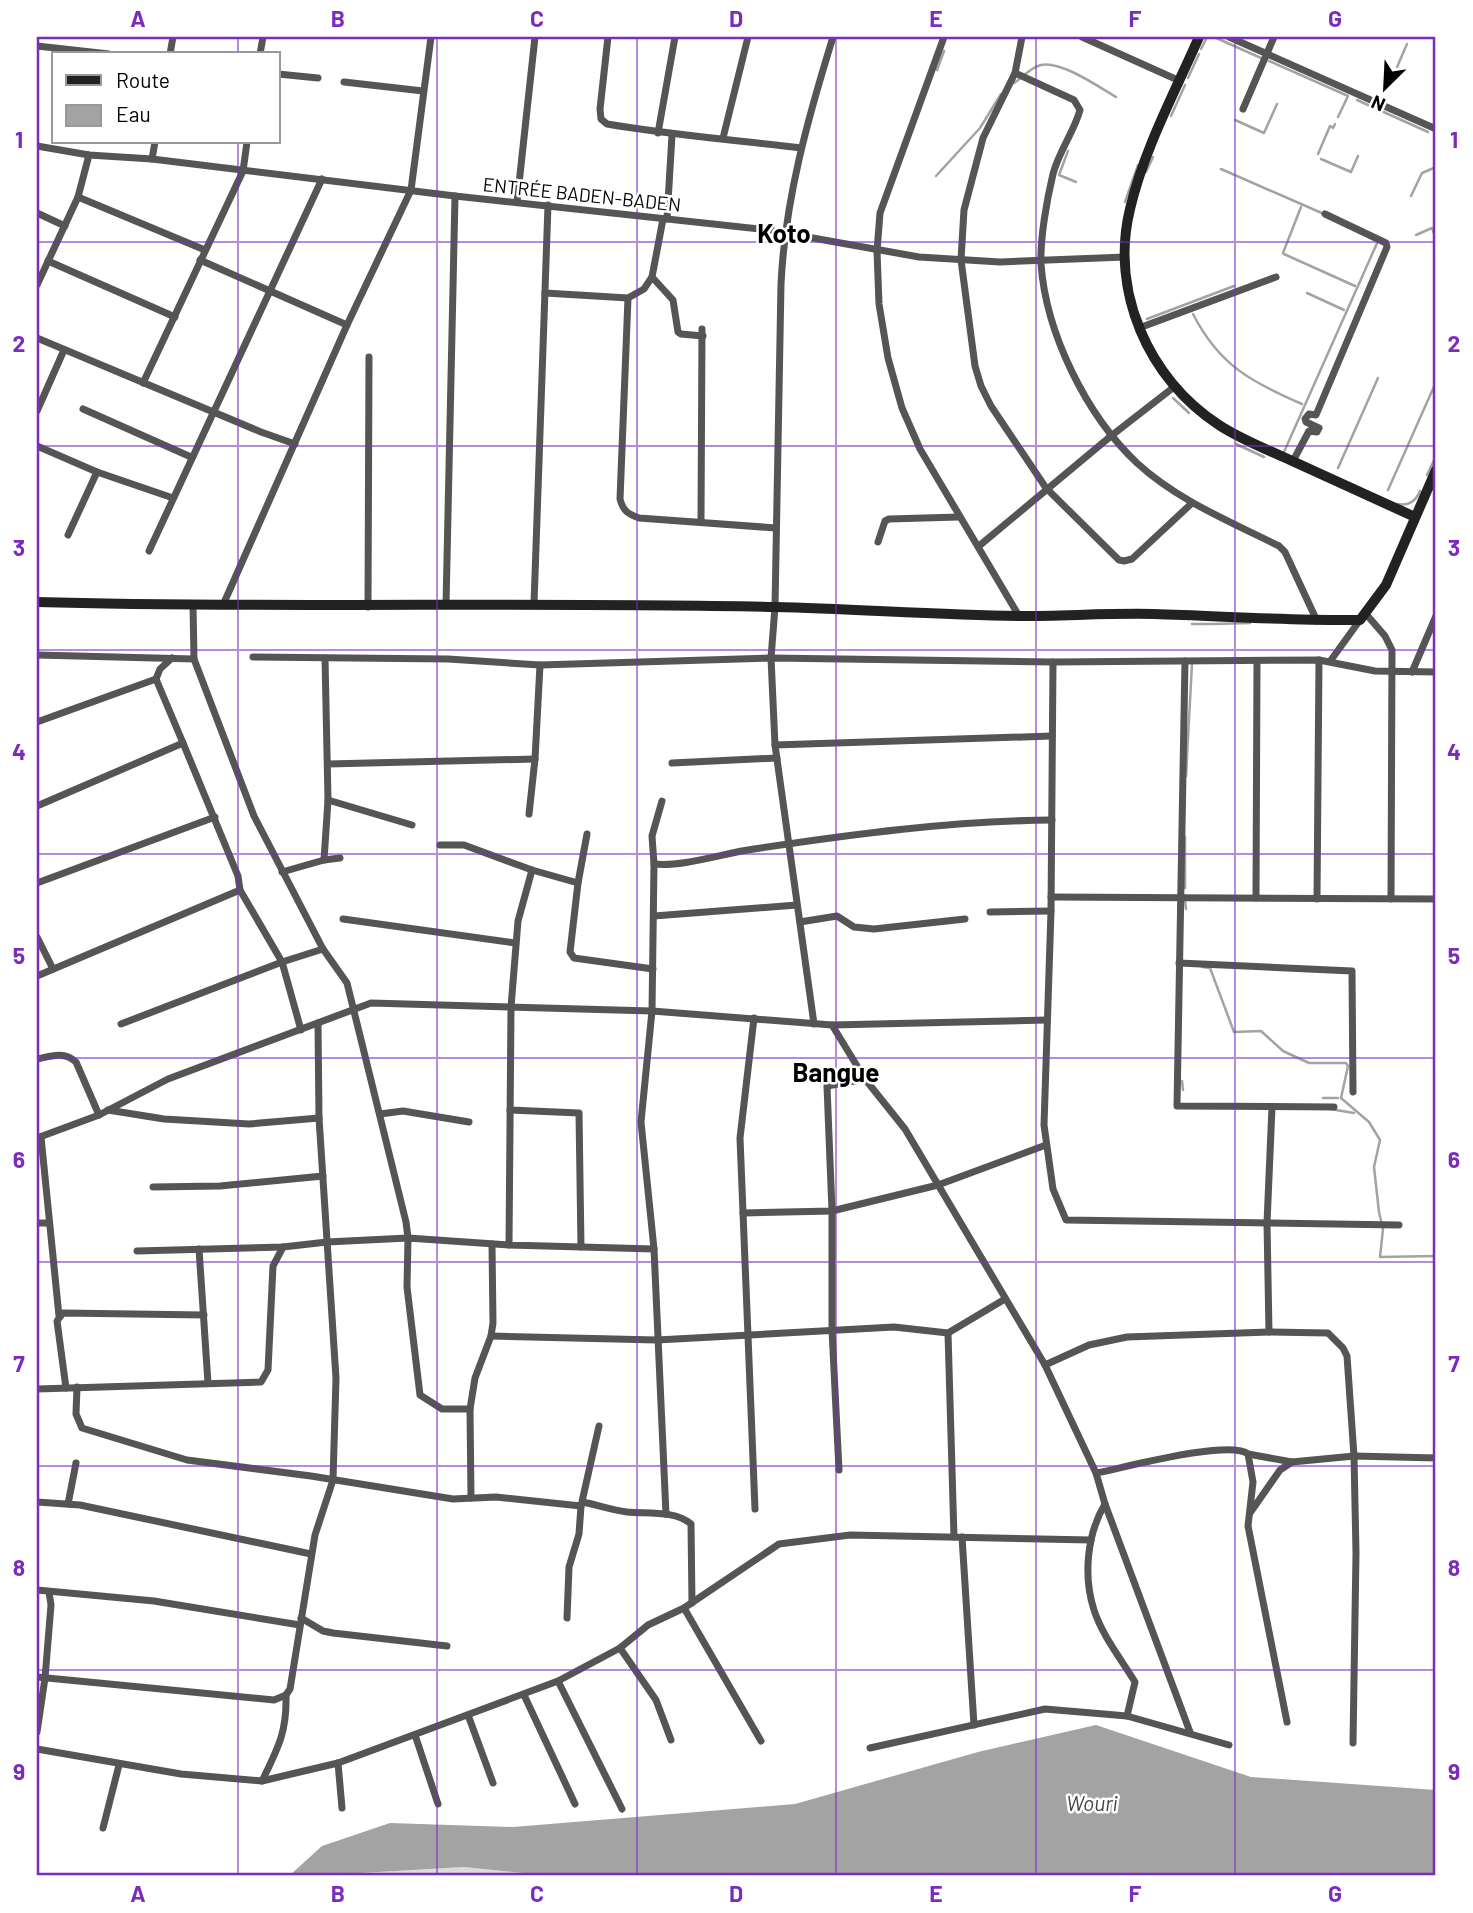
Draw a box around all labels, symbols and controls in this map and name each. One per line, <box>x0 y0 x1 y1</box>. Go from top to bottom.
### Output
text: A <box>130 4 146 32</box>
text: B <box>331 4 345 32</box>
text: C <box>530 4 544 32</box>
text: D <box>729 4 743 32</box>
text: E <box>929 4 943 32</box>
text: F <box>1129 4 1142 32</box>
text: G <box>1328 4 1342 32</box>
legend <box>52 52 280 144</box>
north arrow <box>1350 52 1420 122</box>
text: Route <box>116 67 170 92</box>
text: N <box>1367 91 1388 117</box>
text: Eau <box>116 101 151 126</box>
text: 1 <box>15 125 23 153</box>
text: 1 <box>1450 125 1458 153</box>
street label: ENTRÉE BADEN-BADEN <box>482 172 682 216</box>
district label: Koto <box>757 217 811 248</box>
text: 2 <box>13 329 25 357</box>
text: 2 <box>1448 329 1460 357</box>
text: 3 <box>13 533 25 561</box>
text: 3 <box>1448 533 1460 561</box>
text: 4 <box>12 737 26 765</box>
text: 4 <box>1447 737 1461 765</box>
text: 5 <box>13 941 25 969</box>
text: 5 <box>1448 941 1460 969</box>
district label: Bangue <box>793 1056 879 1087</box>
text: 6 <box>13 1145 25 1173</box>
text: 6 <box>1448 1145 1460 1173</box>
text: 7 <box>13 1349 25 1377</box>
text: 7 <box>1448 1349 1460 1377</box>
text: 8 <box>13 1553 25 1581</box>
text: 8 <box>1448 1553 1460 1581</box>
text: 9 <box>13 1757 25 1785</box>
text: 9 <box>1448 1757 1460 1785</box>
water label: Wouri <box>1066 1790 1119 1815</box>
text: A <box>130 1879 146 1907</box>
text: B <box>331 1879 345 1907</box>
text: C <box>530 1879 544 1907</box>
text: D <box>729 1879 743 1907</box>
text: E <box>929 1879 943 1907</box>
text: F <box>1129 1879 1142 1907</box>
text: G <box>1328 1879 1342 1907</box>

